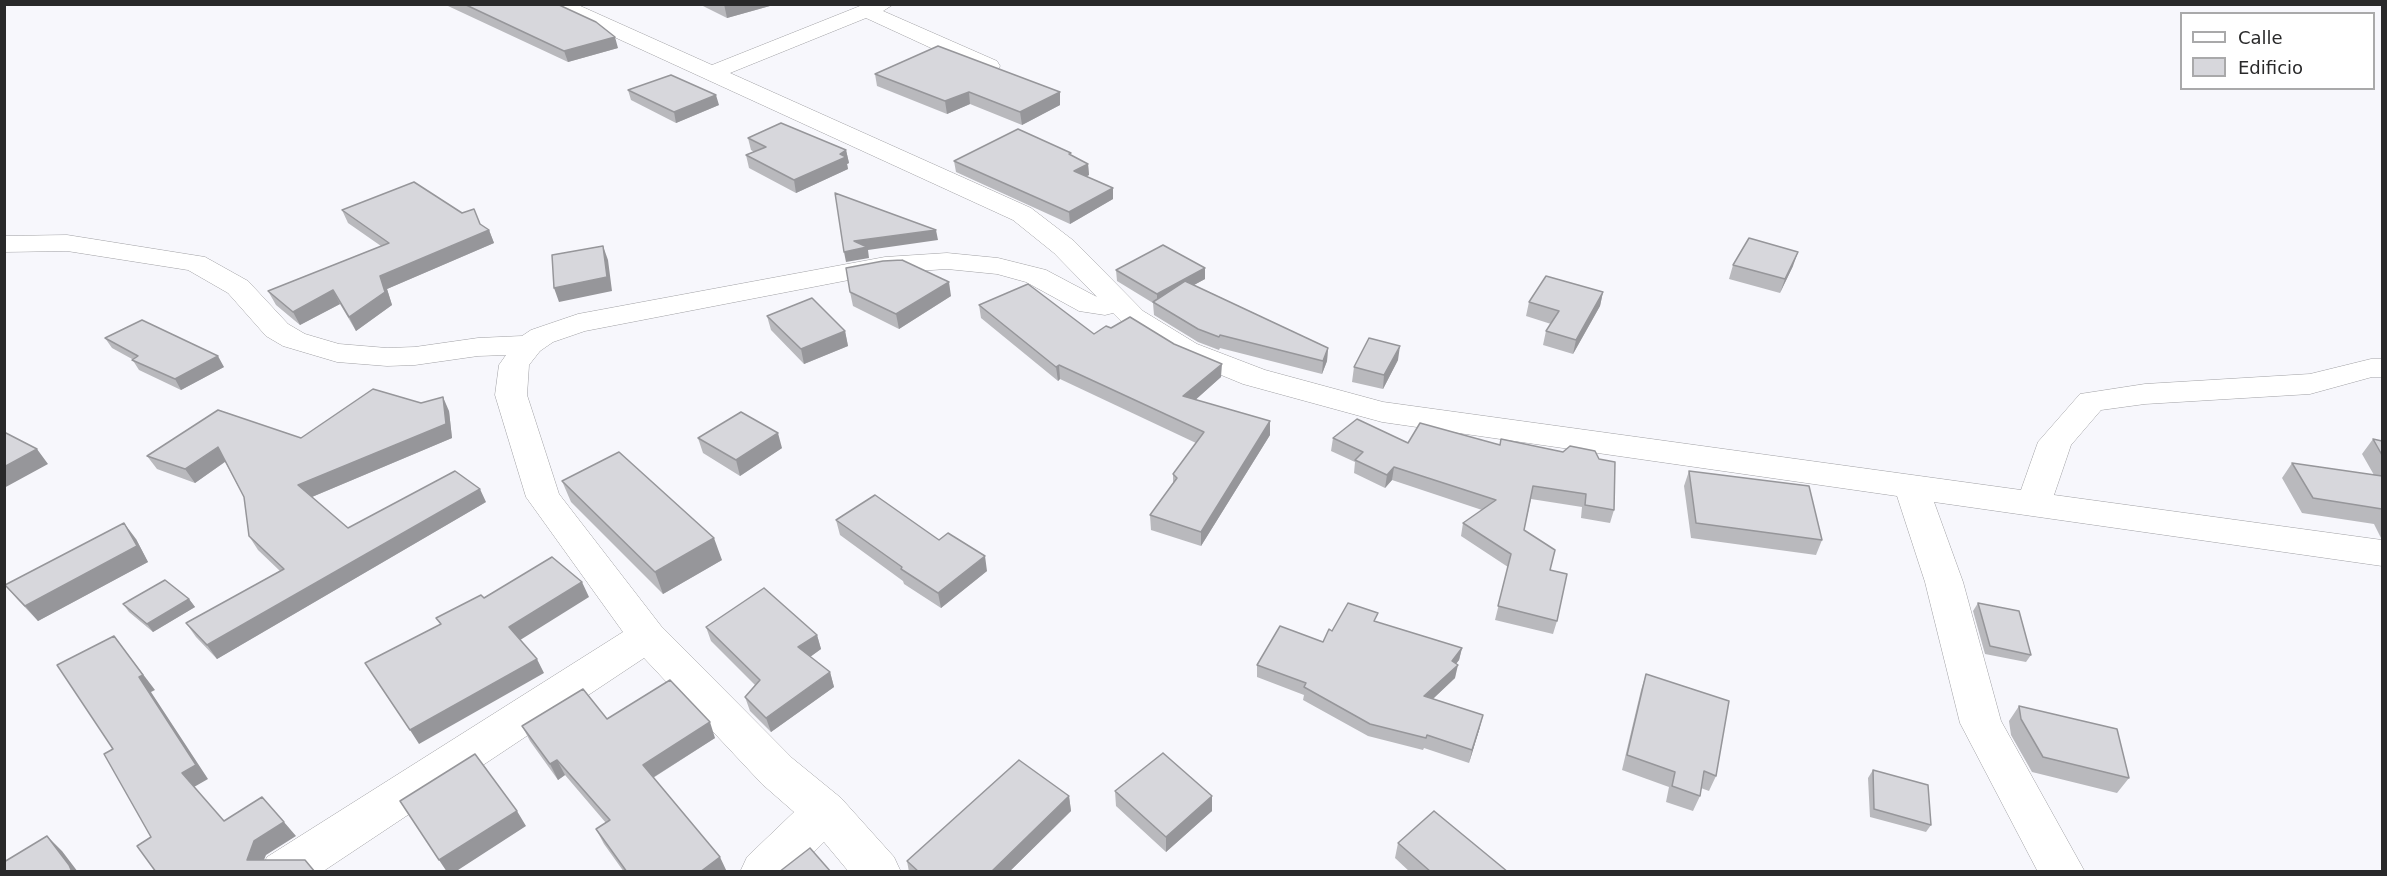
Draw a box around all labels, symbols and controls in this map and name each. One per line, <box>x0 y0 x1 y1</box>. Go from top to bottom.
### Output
legend <box>2180 12 2375 90</box>
text: Calle <box>2238 27 2283 48</box>
text: Edificio <box>2238 57 2303 78</box>

